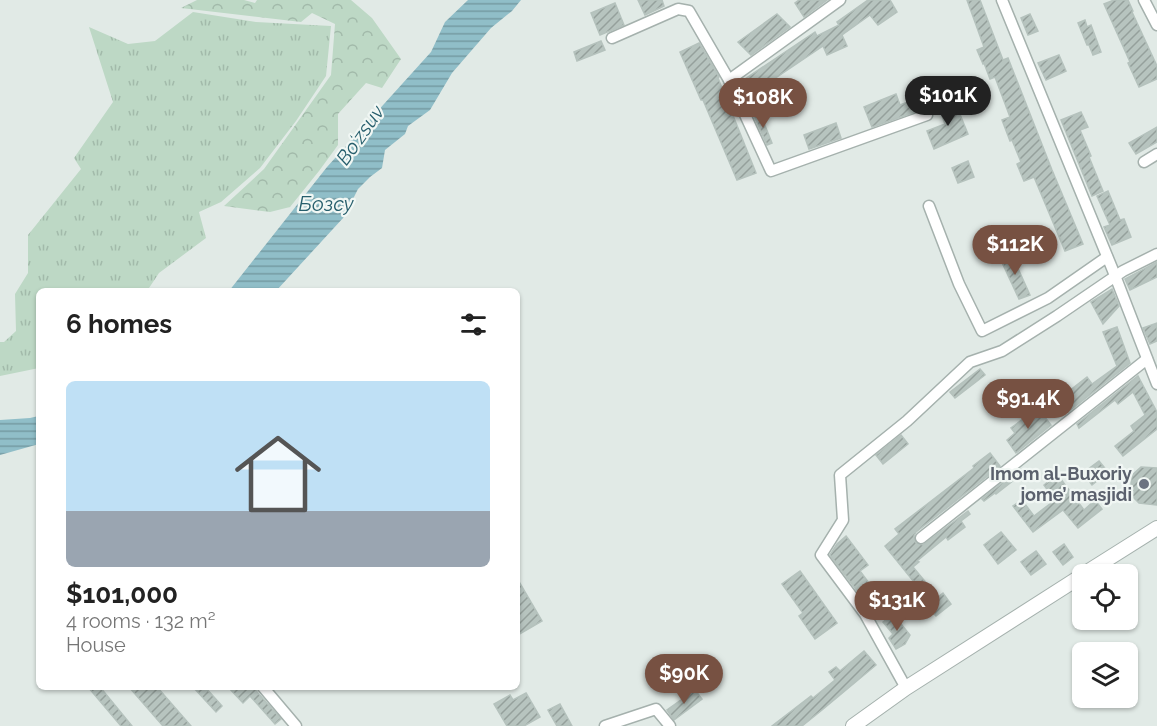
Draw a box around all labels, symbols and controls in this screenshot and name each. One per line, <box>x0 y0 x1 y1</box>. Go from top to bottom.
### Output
pin: $101K <box>906 76 990 127</box>
pin: $108K <box>721 78 805 129</box>
text: $101K <box>919 83 977 107</box>
text: $108K <box>733 85 793 109</box>
water label: Boʻzsuv <box>331 100 389 169</box>
water label: Бозсу <box>298 192 355 216</box>
pin: $112K <box>973 225 1057 276</box>
text: $112K <box>986 232 1044 256</box>
icon: filters <box>457 308 490 341</box>
text: 6 homes <box>66 309 172 339</box>
pin: $91.4K <box>979 379 1077 430</box>
text: $91.4K <box>996 386 1060 410</box>
icon: home <box>224 420 332 528</box>
place label: Imom al-Buxoriy jome’ masjidi <box>990 463 1132 505</box>
marker: Imom al-Buxoriy jome’ masjidi <box>1137 477 1151 491</box>
map controls <box>1072 564 1138 708</box>
button: locate <box>1072 564 1138 630</box>
text: $101,000 <box>66 579 178 609</box>
pin: $131K <box>855 581 939 632</box>
text: $131K <box>869 588 925 612</box>
text: 4 rooms · 132 m² <box>66 609 215 633</box>
text: House <box>66 633 126 657</box>
button: layers <box>1072 642 1138 708</box>
pin: $90K <box>648 654 720 705</box>
text: $90K <box>659 661 709 685</box>

